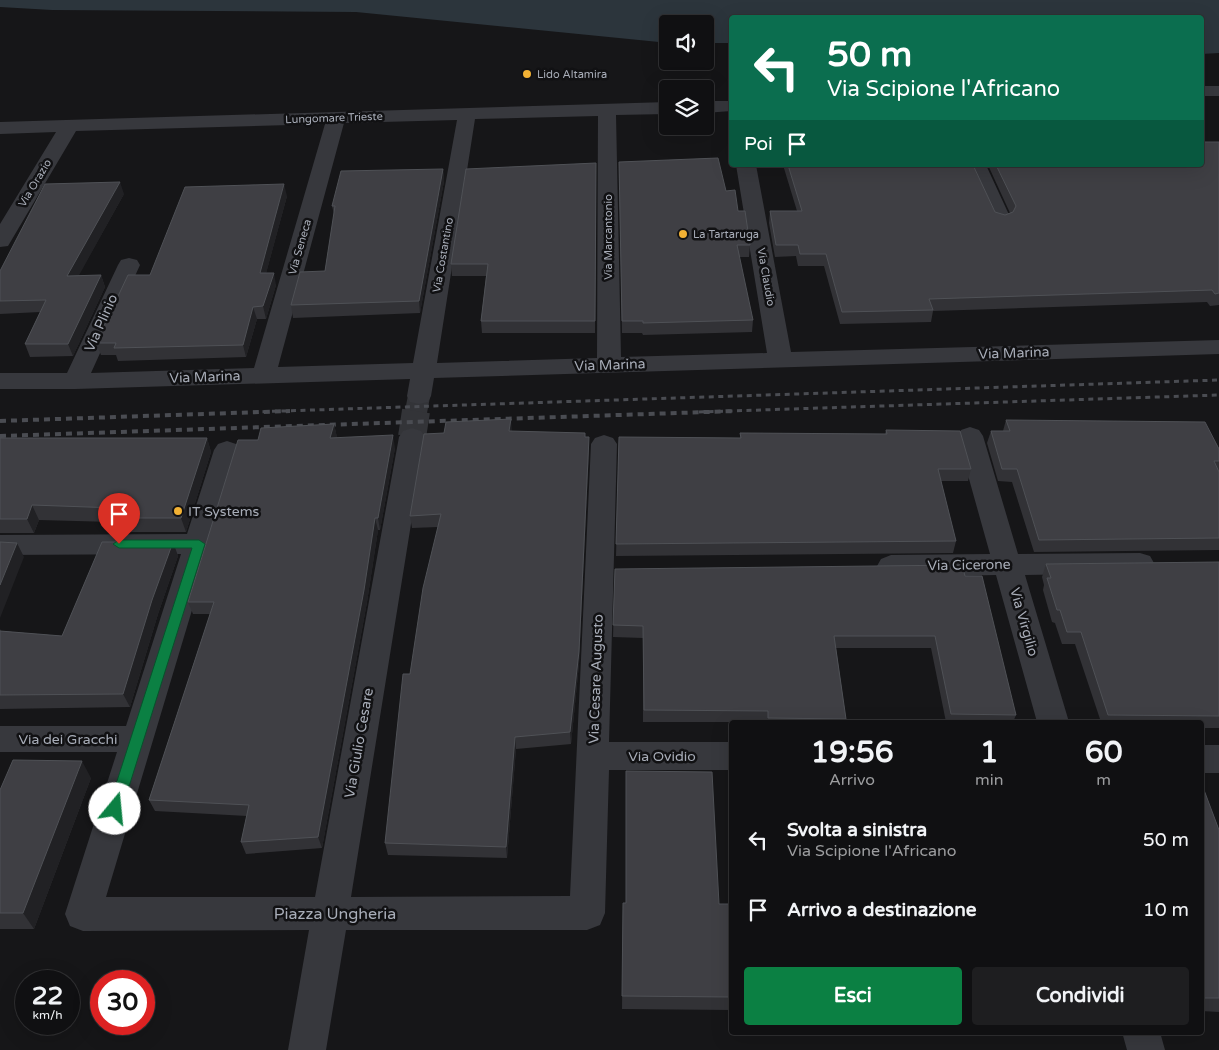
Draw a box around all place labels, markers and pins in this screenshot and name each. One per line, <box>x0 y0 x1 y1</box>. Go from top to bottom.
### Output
marker: Lido Altamira <box>521 68 533 80</box>
place label: Lido Altamira <box>537 68 607 81</box>
marker: La Tartaruga <box>677 228 689 240</box>
place label: La Tartaruga <box>693 228 759 241</box>
pin <box>98 493 140 544</box>
place label: IT Systems <box>188 503 260 520</box>
marker: IT Systems <box>172 505 184 517</box>

